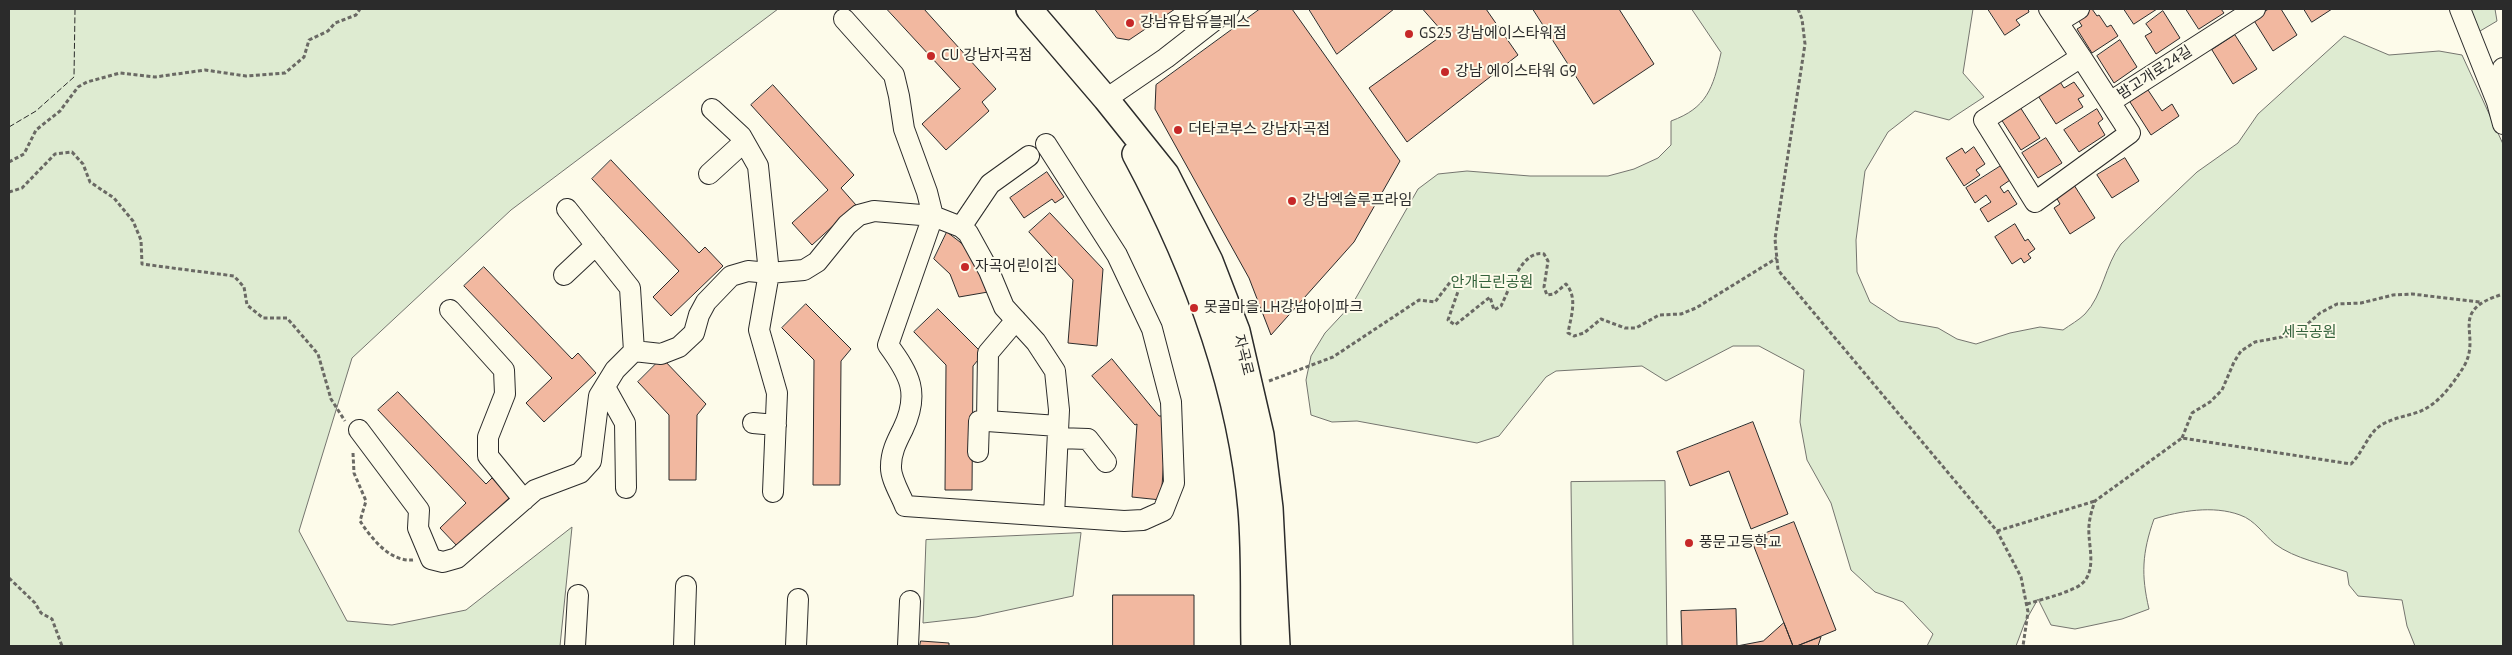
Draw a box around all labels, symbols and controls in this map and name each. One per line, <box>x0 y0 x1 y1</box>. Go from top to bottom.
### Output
place label: 강남유탑유블레스 <box>1140 14 1250 32</box>
marker: 강남유탑유블레스 <box>1124 17 1136 29</box>
place label: GS25 강남에이스타워점 <box>1419 25 1567 43</box>
marker: GS25 강남에이스타워점 <box>1403 28 1415 40</box>
street label: 밤고개로24길 <box>2114 42 2196 104</box>
place label: CU 강남자곡점 <box>941 47 1032 65</box>
marker: CU 강남자곡점 <box>925 50 937 62</box>
place label: 강남 에이스타워 G9 <box>1455 63 1577 81</box>
marker: 강남 에이스타워 G9 <box>1439 66 1451 78</box>
place label: 더타코부스 강남자곡점 <box>1188 121 1330 139</box>
marker: 더타코부스 강남자곡점 <box>1172 124 1184 136</box>
place label: 강남엑슬루프라임 <box>1302 192 1412 210</box>
marker: 강남엑슬루프라임 <box>1286 195 1298 207</box>
place label: 자곡어린이집 <box>975 258 1058 276</box>
marker: 자곡어린이집 <box>959 261 971 273</box>
park label: 안개근린공원 <box>1451 274 1533 292</box>
place label: 못골마을.LH강남아이파크 <box>1204 299 1363 317</box>
marker: 못골마을.LH강남아이파크 <box>1188 302 1200 314</box>
park label: 세곡공원 <box>2281 324 2337 342</box>
street label: 자곡로 <box>1229 333 1257 377</box>
place label: 풍문고등학교 <box>1699 534 1782 552</box>
marker: 풍문고등학교 <box>1683 537 1695 549</box>

